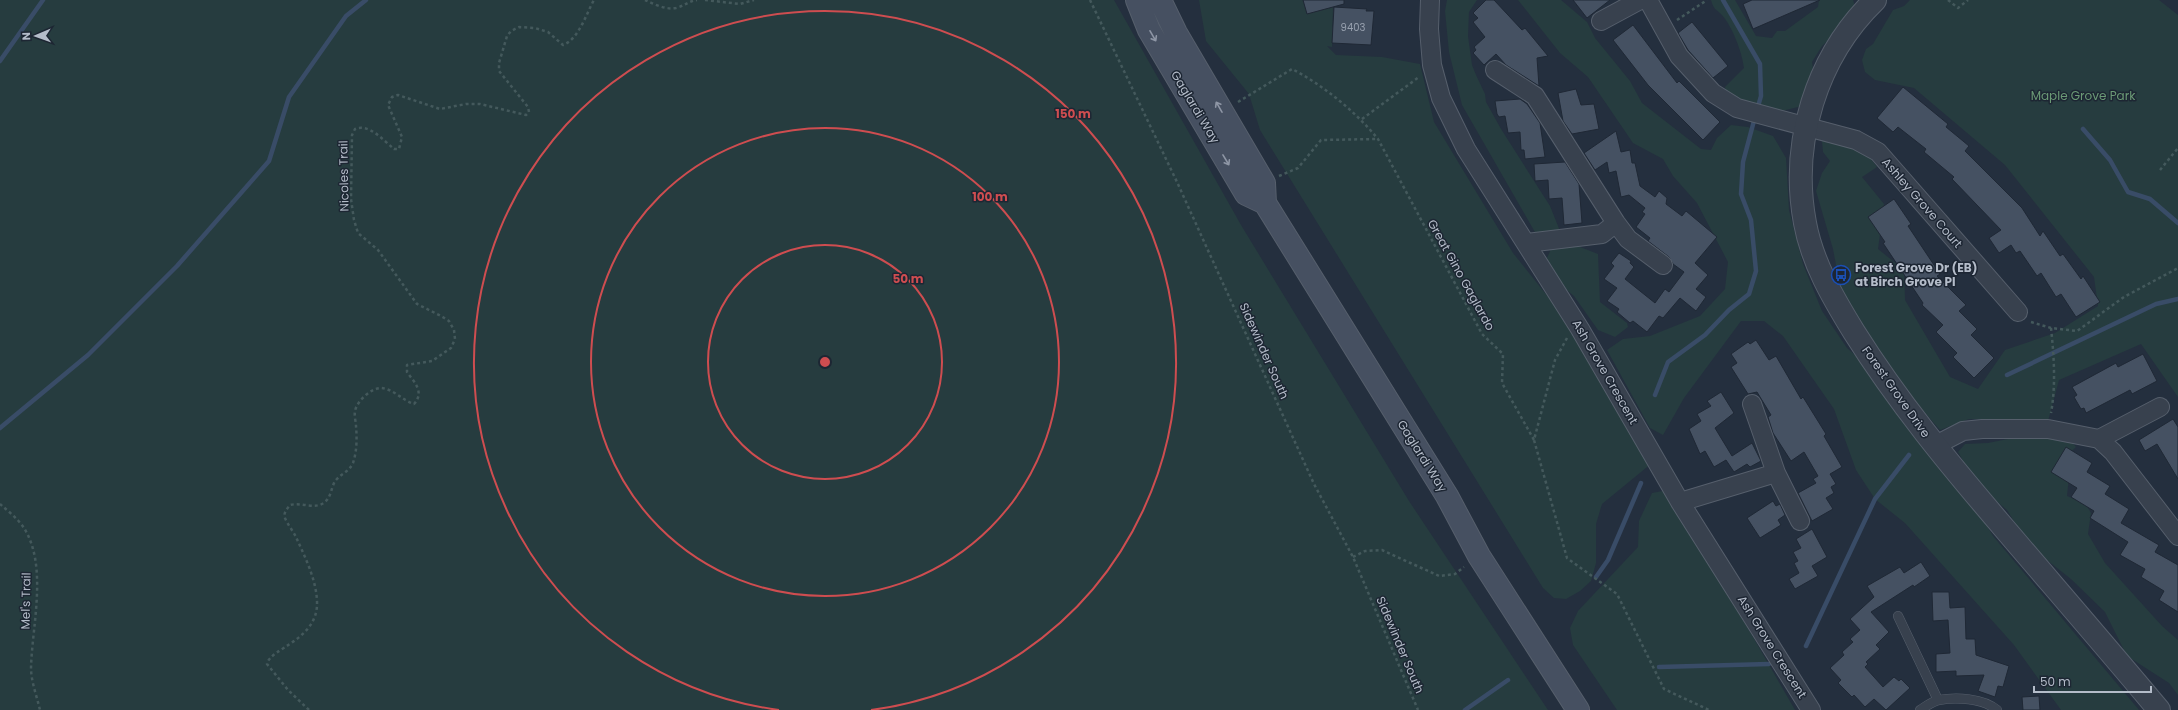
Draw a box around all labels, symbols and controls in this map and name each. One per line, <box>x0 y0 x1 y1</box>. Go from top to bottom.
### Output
north arrow <box>16 16 56 56</box>
house number: 9403 <box>1341 20 1365 35</box>
one-way arrow <box>1149 30 1157 42</box>
text: N <box>18 32 34 41</box>
street label: Gaglardi Way <box>1167 67 1224 146</box>
park label: Maple Grove Park <box>2031 87 2136 104</box>
one-way arrow <box>1214 101 1222 113</box>
text: 150 m <box>1055 105 1091 122</box>
street label: Nicoles Trail <box>334 140 353 212</box>
one-way arrow <box>1222 154 1230 166</box>
street label: Ashley Grove Court <box>1878 154 1966 252</box>
text: 100 m <box>972 188 1008 205</box>
street label: Great Gino Gaglardo <box>1424 216 1499 334</box>
place label: Forest Grove Dr (EB) at Birch Grove Pl <box>1855 259 1977 290</box>
bus stop icon: Forest Grove Dr (EB) at Birch Grove Pl <box>1830 264 1852 286</box>
text: 50 m <box>893 270 924 287</box>
street label: Sidewinder South <box>1236 300 1293 402</box>
street label: Ash Grove Crescent <box>1568 316 1642 427</box>
street label: Forest Grove Drive <box>1858 342 1934 441</box>
centre of rings <box>818 355 832 369</box>
street label: Gaglardi Way <box>1394 416 1451 495</box>
street label: Mel's Trail <box>17 572 34 630</box>
street label: Ash Grove Crescent <box>1734 592 1811 701</box>
street label: Sidewinder South <box>1372 594 1429 696</box>
scale bar <box>2034 668 2151 694</box>
text: 50 m <box>2040 673 2071 690</box>

